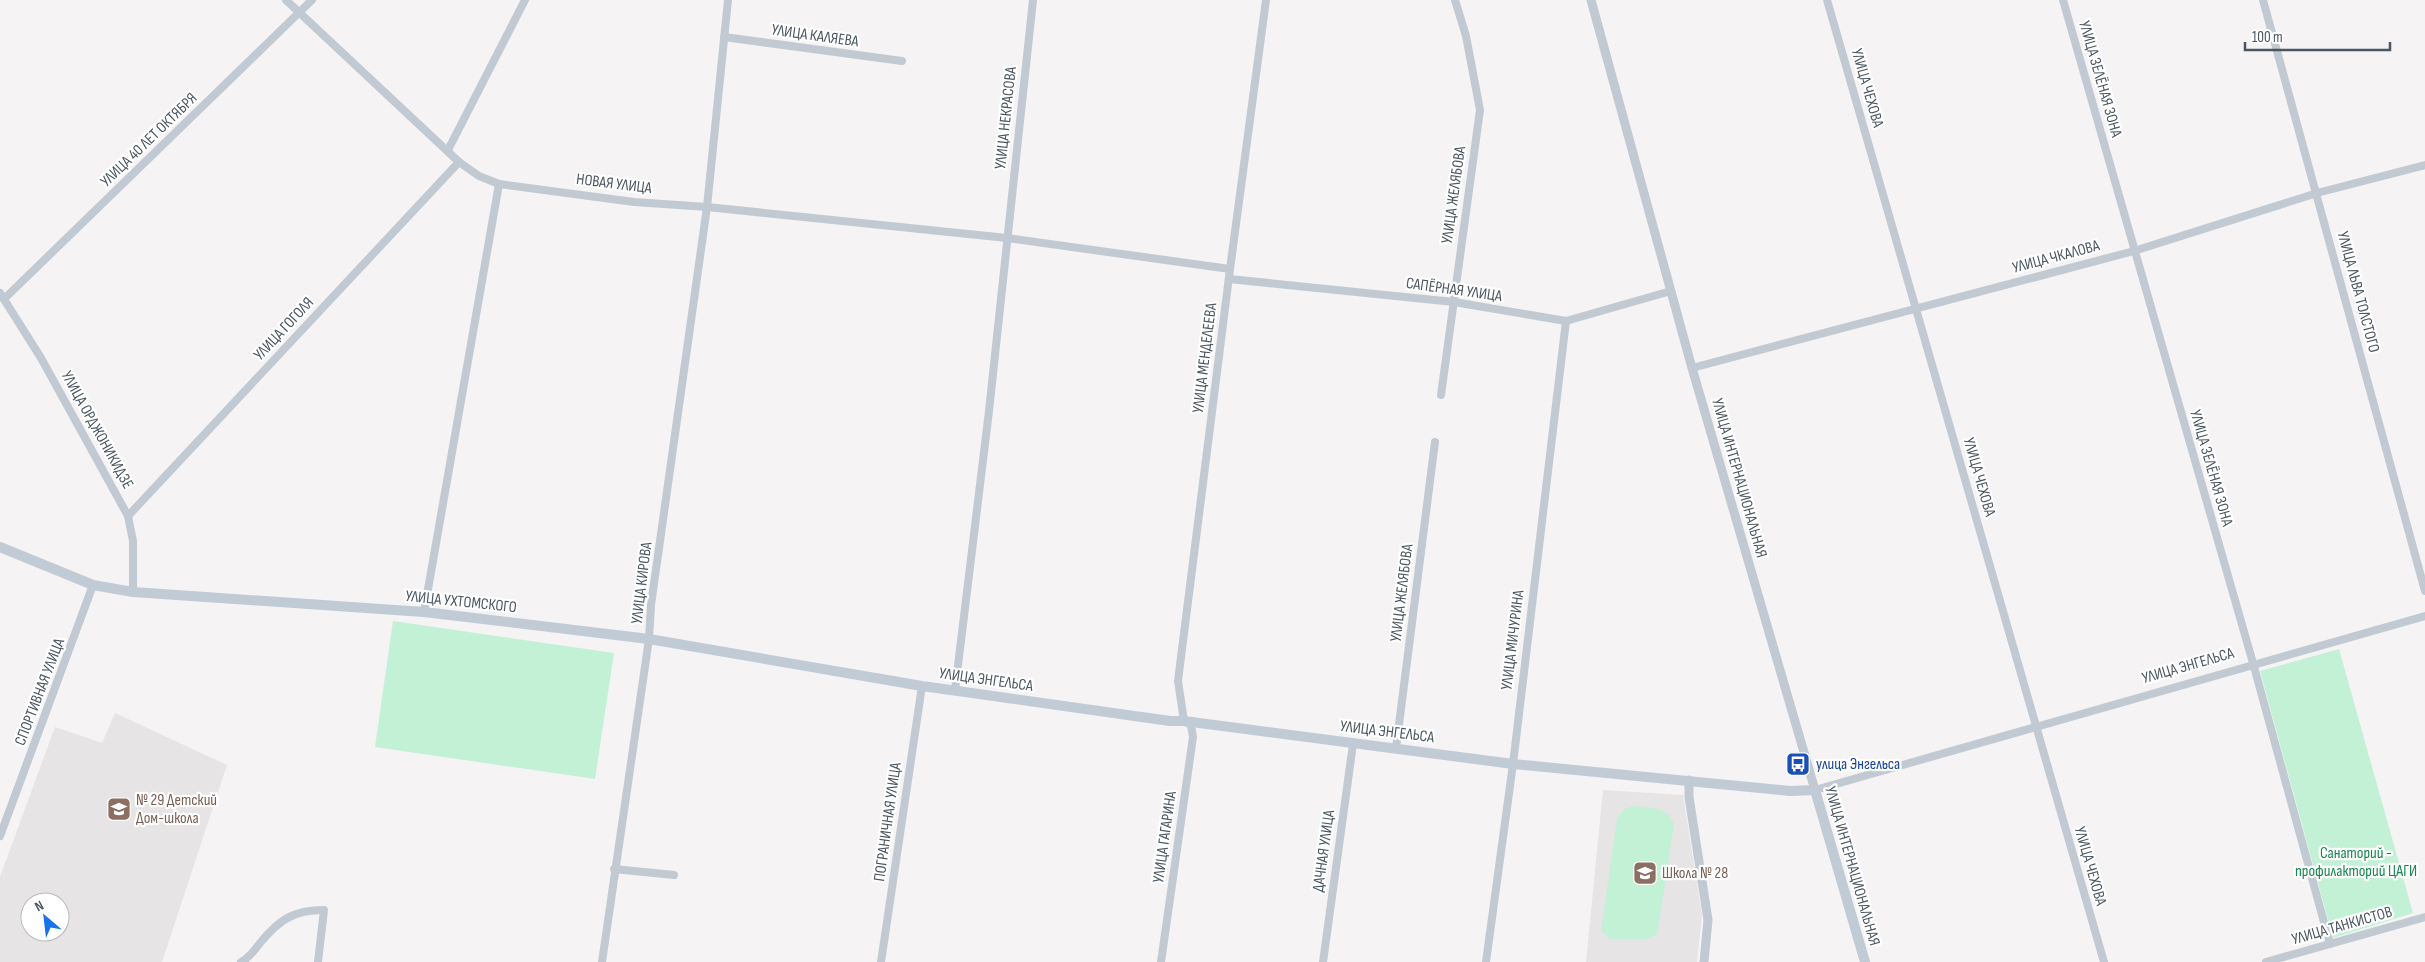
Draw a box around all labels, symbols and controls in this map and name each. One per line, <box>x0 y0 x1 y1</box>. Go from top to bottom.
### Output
street label: УЛИЦА ЗЕЛЁНАЯ ЗОНА <box>2074 19 2126 139</box>
street label: УЛИЦА КАЛЯЕВА <box>770 20 860 52</box>
scale bar <box>2245 20 2390 52</box>
text: 100 m <box>2252 28 2283 47</box>
street label: УЛИЦА ЧЕХОВА <box>1847 46 1887 130</box>
street label: УЛИЦА НЕКРАСОВА <box>991 66 1021 170</box>
street label: УЛИЦА 40 ЛЕТ ОКТЯБРЯ <box>97 89 201 191</box>
street label: УЛИЦА ЖЕЛЯБОВА <box>1438 145 1470 245</box>
street label: НОВАЯ УЛИЦА <box>575 170 653 198</box>
street label: УЛИЦА ЛЬВА ТОЛСТОГО <box>2333 229 2383 355</box>
street label: УЛИЦА ЧКАЛОВА <box>2010 236 2102 278</box>
street label: САПЁРНАЯ УЛИЦА <box>1405 274 1503 306</box>
street label: УЛИЦА ГОГОЛЯ <box>250 293 318 365</box>
street label: УЛИЦА МЕНДЕЛЕЕВА <box>1189 302 1221 414</box>
street label: УЛИЦА ОРДЖОНИКИДЗЕ <box>57 368 137 492</box>
street label: УЛИЦА ИНТЕРНАЦИОНАЛЬНАЯ <box>1707 396 1771 560</box>
street label: УЛИЦА ЗЕЛЁНАЯ ЗОНА <box>2185 408 2237 528</box>
street label: УЛИЦА ЧЕХОВА <box>1959 435 1999 519</box>
street label: УЛИЦА КИРОВА <box>628 541 656 625</box>
street label: УЛИЦА ЖЕЛЯБОВА <box>1387 543 1417 643</box>
street label: УЛИЦА УХТОМСКОГО <box>404 587 518 617</box>
street label: УЛИЦА МИЧУРИНА <box>1497 589 1529 691</box>
street label: СПОРТИВНАЯ УЛИЦА <box>11 636 69 748</box>
street label: УЛИЦА ЭНГЕЛЬСА <box>2140 644 2236 688</box>
street label: УЛИЦА ЭНГЕЛЬСА <box>938 664 1034 696</box>
street label: УЛИЦА ЭНГЕЛЬСА <box>1339 717 1435 747</box>
bus stop icon: улица Энгельса <box>1785 751 1811 777</box>
place label: улица Энгельса <box>1816 755 1900 774</box>
street label: ПОГРАНИЧНАЯ УЛИЦА <box>870 761 906 883</box>
street label: УЛИЦА ИНТЕРНАЦИОНАЛЬНАЯ <box>1820 784 1884 948</box>
street label: УЛИЦА ГАГАРИНА <box>1149 790 1181 884</box>
place label: № 29 Детский Дом-школа <box>136 791 217 828</box>
school or university icon: № 29 Детский Дом-школа <box>106 796 132 822</box>
street label: ДАЧНАЯ УЛИЦА <box>1309 809 1339 893</box>
street label: УЛИЦА ЧЕХОВА <box>2070 824 2110 908</box>
park label: Санаторий - профилакторий ЦАГИ <box>2295 844 2417 881</box>
school or university icon: Школа № 28 <box>1632 860 1658 886</box>
place label: Школа № 28 <box>1662 864 1728 883</box>
north arrow <box>20 892 70 942</box>
text: N <box>32 897 46 915</box>
street label: УЛИЦА ТАНКИСТОВ <box>2290 903 2394 949</box>

